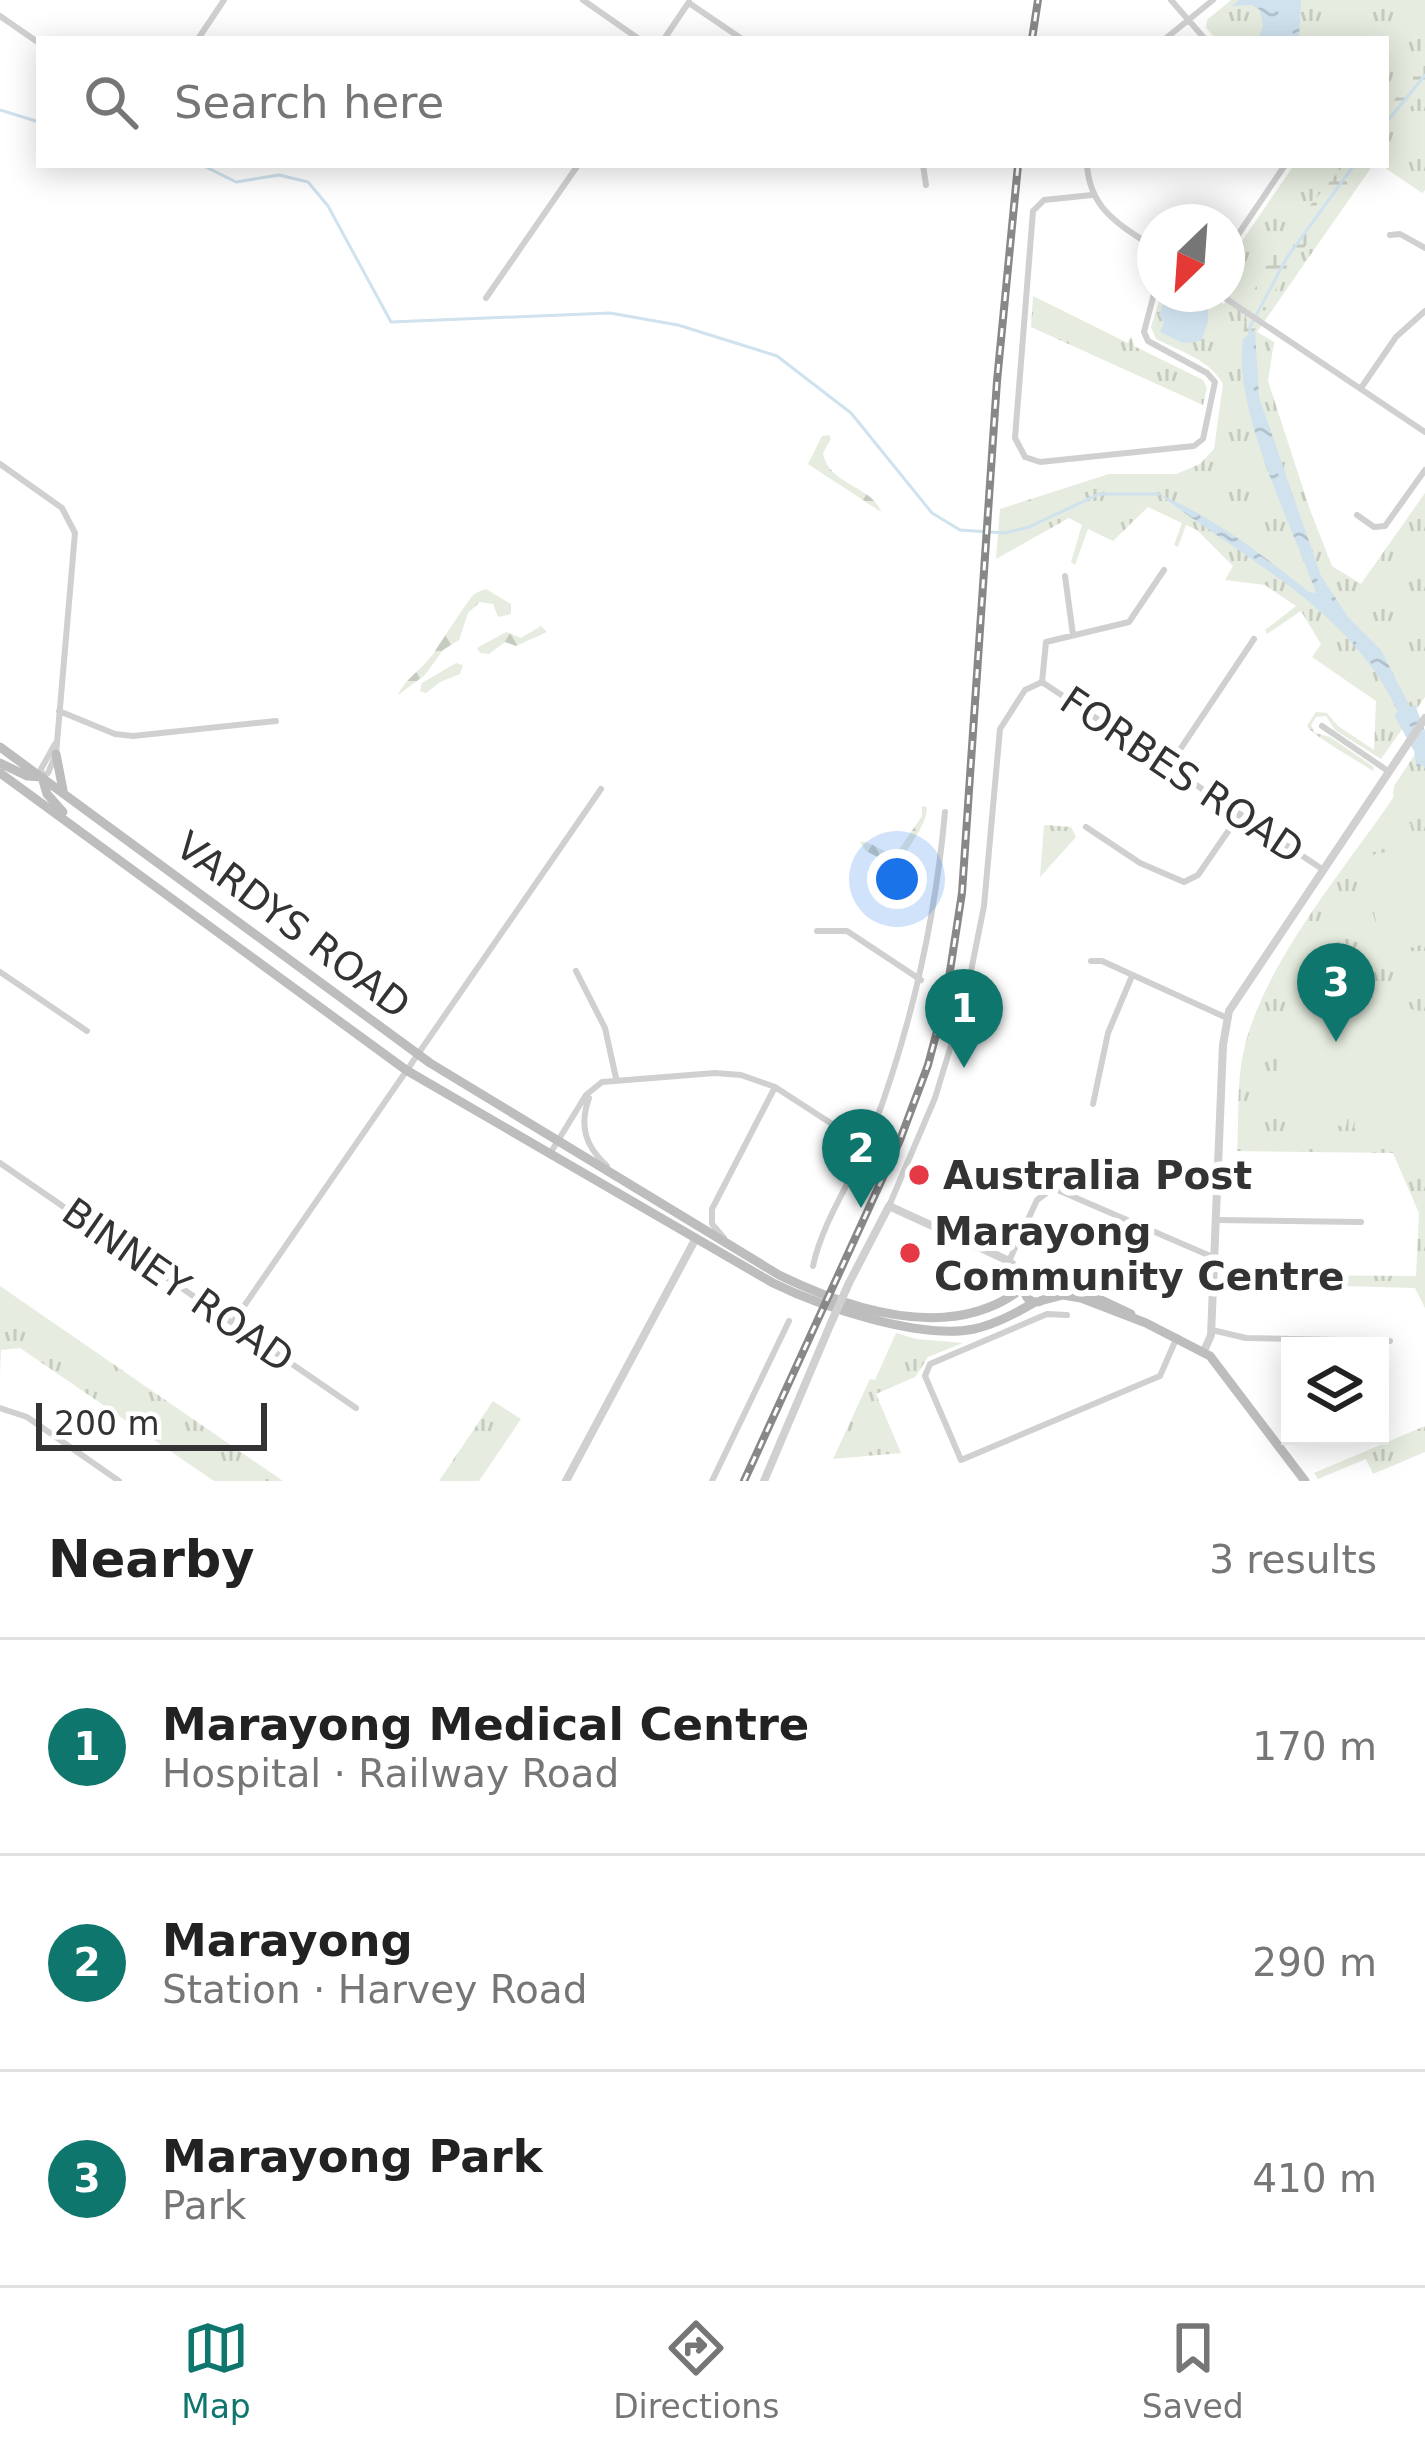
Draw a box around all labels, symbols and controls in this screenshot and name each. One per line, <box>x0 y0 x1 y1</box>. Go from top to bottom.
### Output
search box <box>36 36 1389 168</box>
icon: search <box>78 69 144 135</box>
text: Search here <box>174 76 444 129</box>
north arrow <box>1137 204 1245 312</box>
street label: FORBES ROAD <box>1052 677 1312 873</box>
street label: VARDYS ROAD <box>167 823 419 1027</box>
your location <box>867 849 927 909</box>
pin: 3 <box>1297 943 1375 1042</box>
pin: 1 <box>925 969 1003 1068</box>
pin: 2 <box>822 1109 900 1208</box>
place label: Australia Post <box>943 1153 1252 1198</box>
marker: Australia Post <box>906 1162 932 1188</box>
street label: BINNEY ROAD <box>54 1189 302 1381</box>
place label: Marayong Community Centre <box>934 1209 1344 1299</box>
marker: Marayong Community Centre <box>897 1240 923 1266</box>
map controls <box>1281 1337 1389 1445</box>
button: layers <box>1281 1337 1389 1445</box>
scale bar <box>36 1397 267 1450</box>
text: 200 m <box>54 1404 160 1443</box>
text: Nearby <box>48 1530 255 1589</box>
text: 3 results <box>1209 1537 1377 1582</box>
text: Marayong Medical Centre <box>162 1698 809 1751</box>
text: 1 <box>73 1724 101 1769</box>
text: 170 m <box>1252 1724 1377 1769</box>
text: Hospital · Railway Road <box>162 1751 619 1796</box>
text: Marayong <box>162 1914 413 1967</box>
text: 2 <box>73 1940 101 1985</box>
text: 290 m <box>1252 1940 1377 1985</box>
text: Station · Harvey Road <box>162 1967 588 2012</box>
text: Marayong Park <box>162 2130 543 2183</box>
text: 3 <box>73 2156 101 2201</box>
text: 410 m <box>1252 2156 1377 2201</box>
text: Park <box>162 2183 246 2228</box>
tab: Map <box>181 2315 251 2426</box>
tab: Directions <box>613 2315 779 2426</box>
tab: Saved <box>1142 2315 1244 2426</box>

